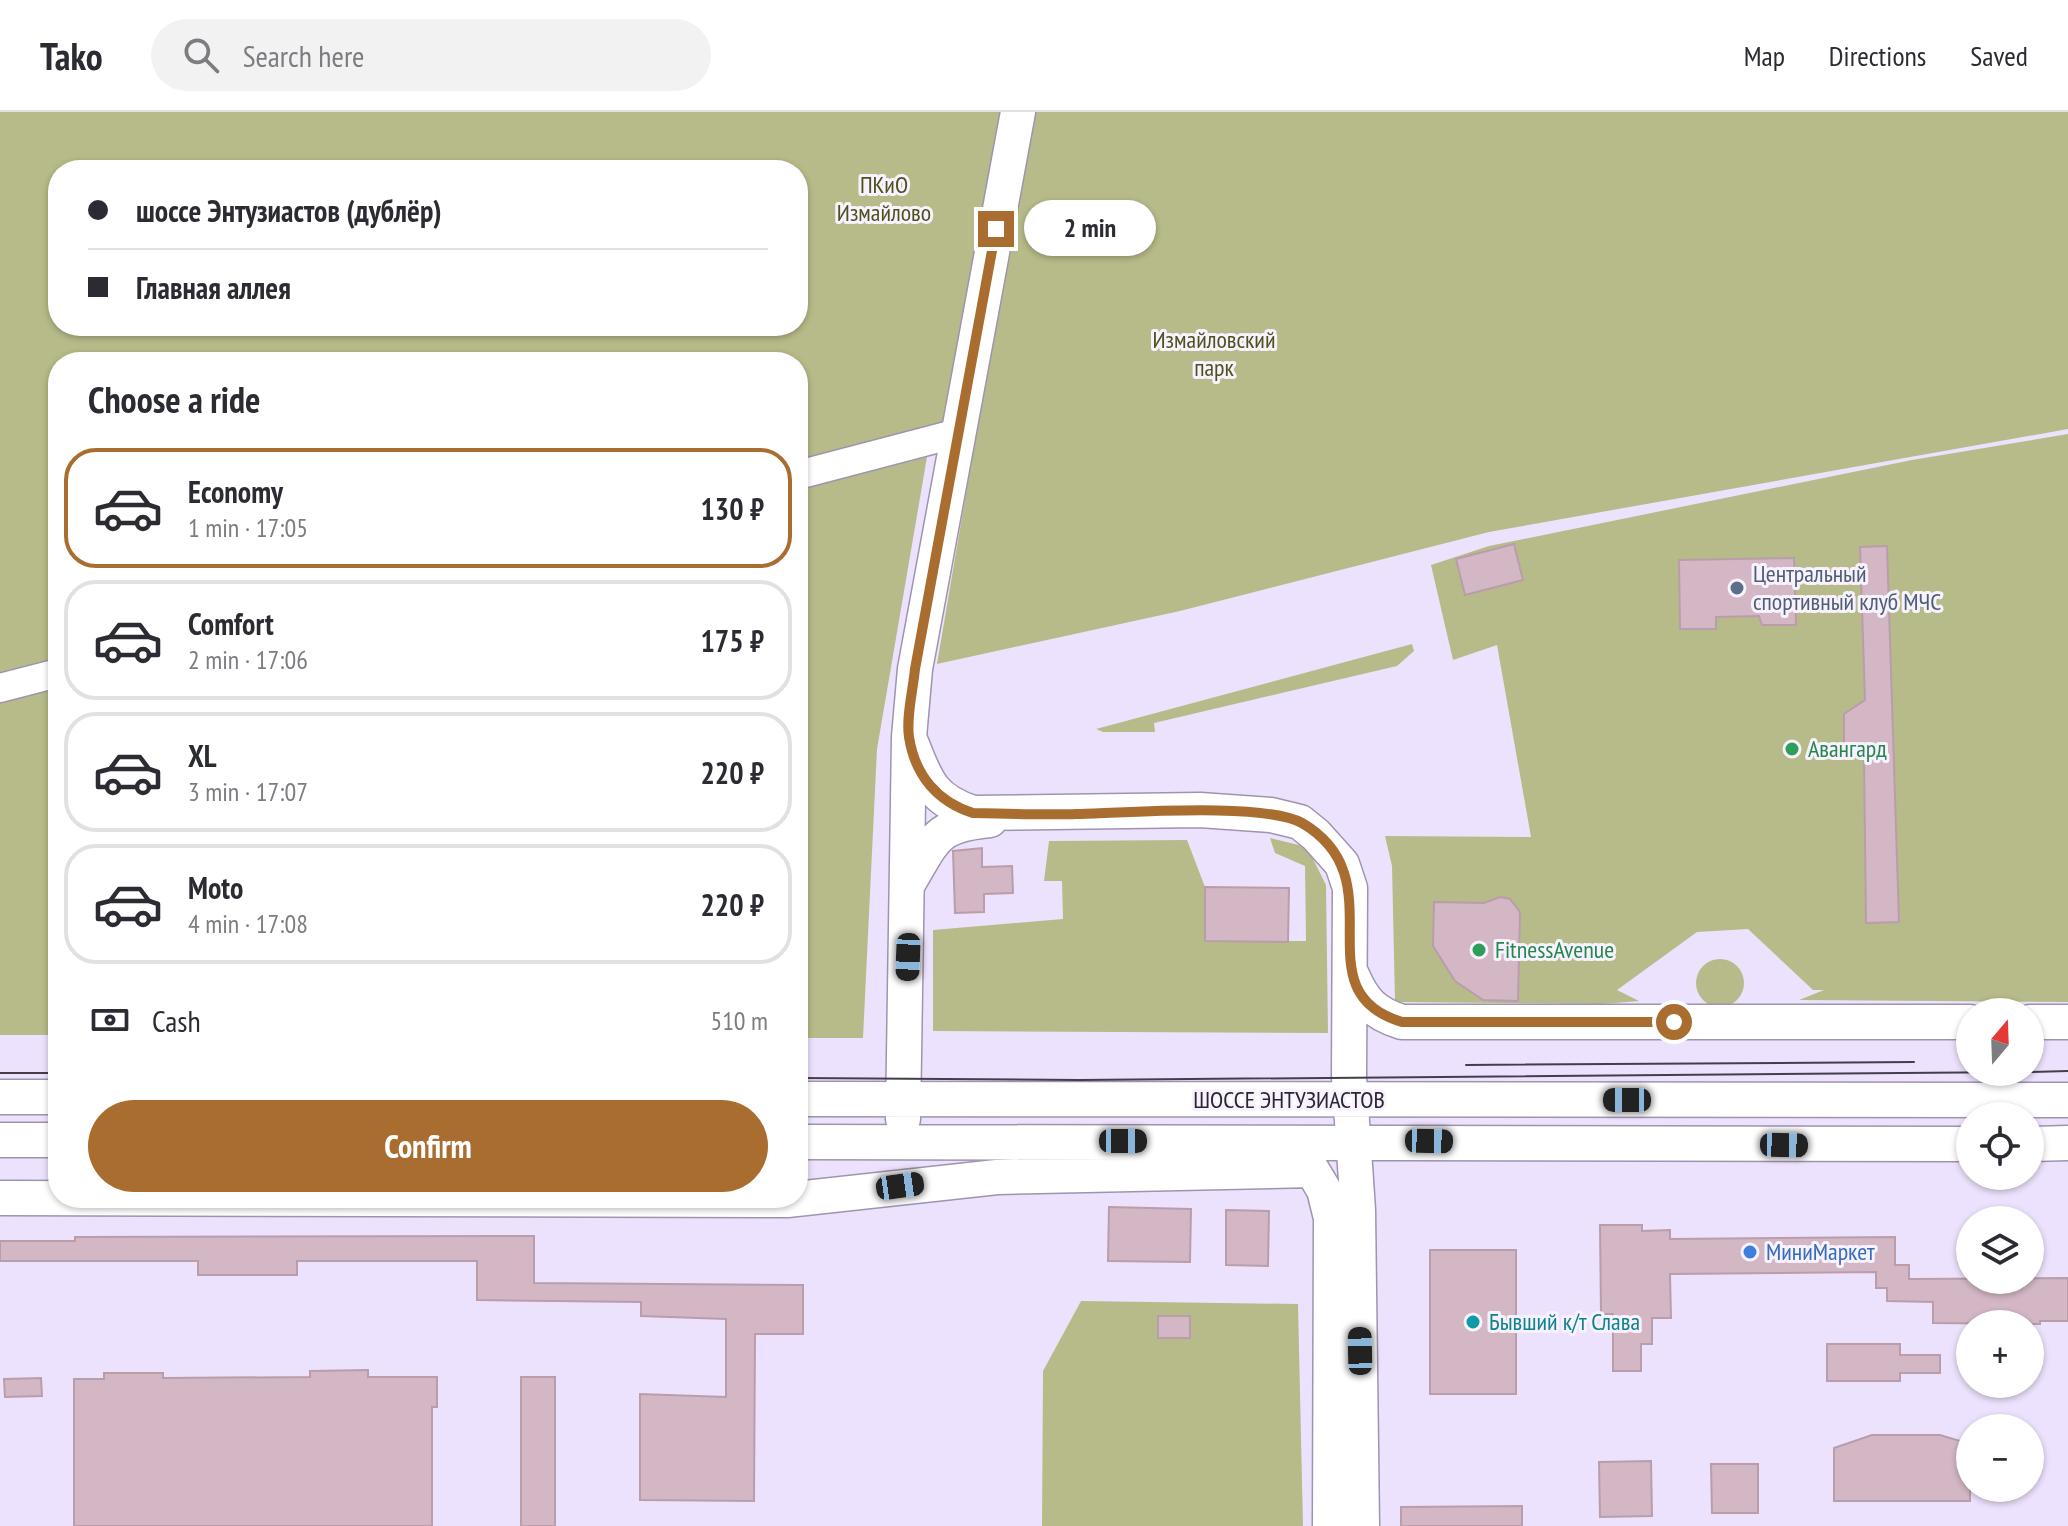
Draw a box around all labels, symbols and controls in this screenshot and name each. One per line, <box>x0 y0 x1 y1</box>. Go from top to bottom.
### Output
search box <box>151 19 711 91</box>
text: Tako <box>40 31 103 80</box>
icon: search <box>179 33 223 77</box>
text: Search here <box>243 36 365 75</box>
text: Map <box>1744 37 1785 74</box>
text: Directions <box>1829 37 1926 74</box>
text: Saved <box>1970 37 2028 74</box>
park label: ПКиО Измайлово <box>837 169 931 228</box>
text: шоссе Энтузиастов (дублёр) <box>136 191 442 230</box>
callout: 2 min <box>1024 201 1156 257</box>
route end <box>978 211 1014 247</box>
text: 2 min <box>1064 211 1116 244</box>
text: Главная аллея <box>136 268 291 307</box>
park label: Измайловский парк <box>1153 324 1275 383</box>
text: Choose a ride <box>88 376 260 423</box>
icon: car <box>92 472 164 544</box>
text: Economy <box>188 472 283 511</box>
text: 130 ₽ <box>700 489 764 528</box>
text: 1 min · 17:05 <box>188 511 308 544</box>
place label: Центральный спортивный клуб МЧС <box>1753 558 1941 617</box>
marker: Центральный спортивный клуб МЧС <box>1728 579 1746 597</box>
icon: car <box>92 604 164 676</box>
text: Comfort <box>188 604 274 643</box>
text: 175 ₽ <box>700 621 764 660</box>
text: 2 min · 17:06 <box>188 643 308 676</box>
place label: Авангард <box>1808 733 1887 764</box>
icon: car <box>92 736 164 808</box>
text: XL <box>188 736 217 775</box>
marker: Авангард <box>1783 740 1801 758</box>
text: 220 ₽ <box>700 753 764 792</box>
text: 3 min · 17:07 <box>188 775 308 808</box>
icon: car <box>92 868 164 940</box>
text: Moto <box>188 868 243 907</box>
text: 220 ₽ <box>700 885 764 924</box>
text: 4 min · 17:08 <box>188 907 308 940</box>
car <box>895 933 921 981</box>
place label: FitnessAvenue <box>1495 934 1614 965</box>
marker: FitnessAvenue <box>1470 941 1488 959</box>
icon: cash <box>88 998 132 1042</box>
north arrow <box>1956 998 2044 1086</box>
map controls <box>1956 998 2044 1502</box>
text: Cash <box>152 1001 201 1040</box>
text: 510 m <box>710 1004 768 1037</box>
route start <box>1656 1004 1692 1040</box>
street label: ШОССЕ ЭНТУЗИАСТОВ <box>1193 1084 1385 1115</box>
car <box>1603 1088 1651 1112</box>
button: Confirm <box>88 1100 768 1192</box>
button: locate <box>1956 1102 2044 1190</box>
car <box>1099 1129 1147 1153</box>
car <box>1405 1129 1453 1153</box>
car <box>1760 1133 1808 1157</box>
car <box>875 1171 925 1201</box>
button: layers <box>1956 1206 2044 1294</box>
place label: МиниМаркет <box>1766 1236 1875 1267</box>
marker: МиниМаркет <box>1741 1243 1759 1261</box>
place label: Бывший к/т Слава <box>1489 1306 1640 1337</box>
button: + <box>1956 1310 2044 1398</box>
marker: Бывший к/т Слава <box>1464 1313 1482 1331</box>
car <box>1348 1327 1372 1375</box>
button: − <box>1956 1414 2044 1502</box>

